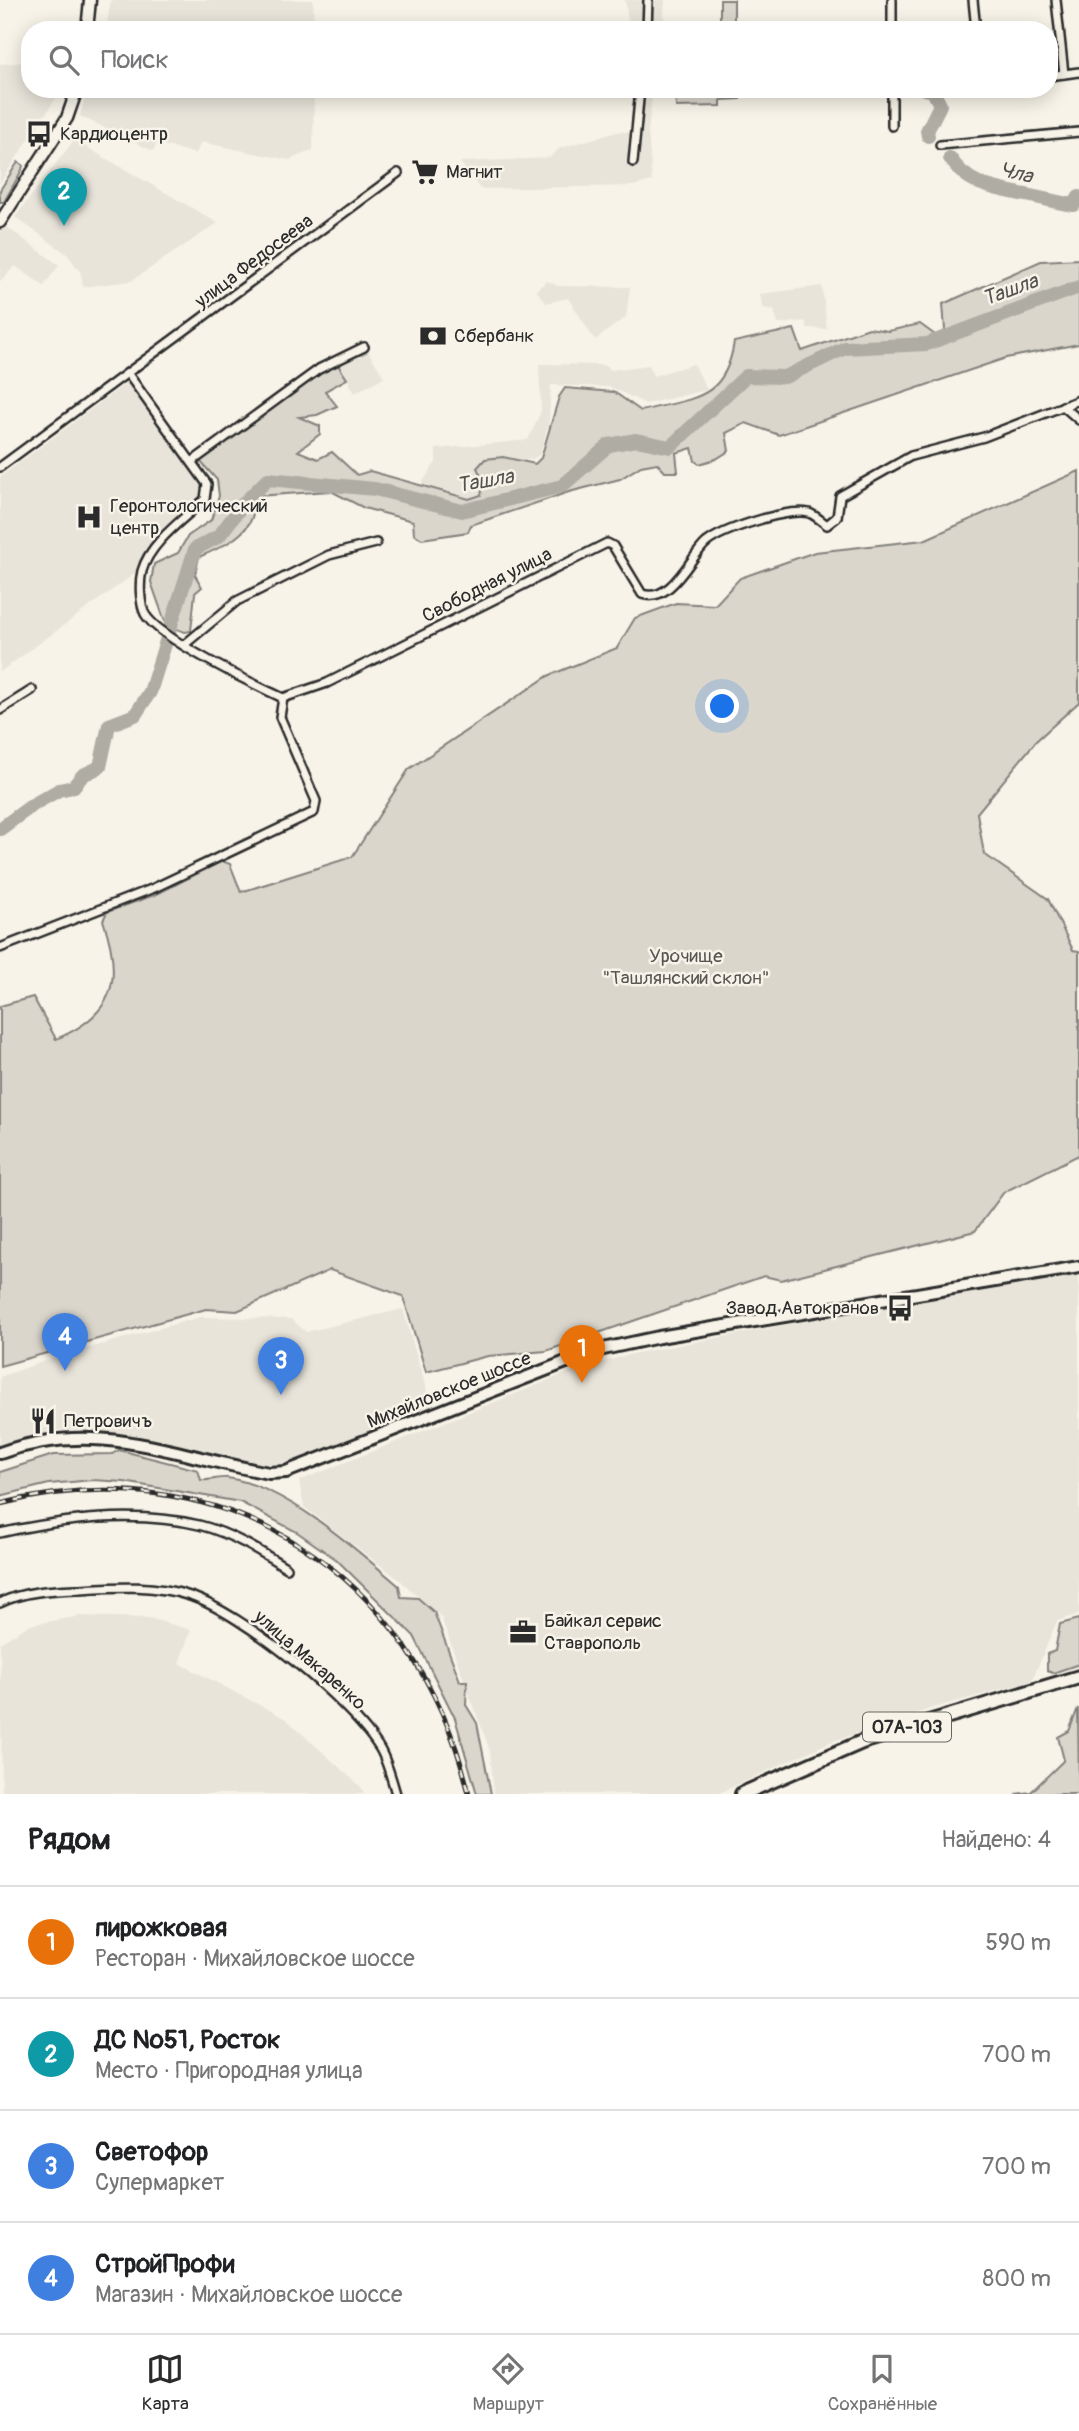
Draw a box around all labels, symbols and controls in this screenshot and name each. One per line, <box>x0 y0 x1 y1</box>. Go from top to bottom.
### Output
search box <box>21 21 1058 98</box>
icon: search <box>45 41 83 79</box>
text: Поиск <box>101 44 169 76</box>
bus stop icon: Кардиоцентр <box>24 119 54 149</box>
place label: Кардиоцентр <box>60 122 168 146</box>
water label: Чла <box>997 156 1037 190</box>
supermarket icon: Магнит <box>410 157 440 187</box>
place label: Магнит <box>446 160 503 184</box>
pin: 2 <box>41 168 87 226</box>
street label: улица Федосеева <box>189 209 318 314</box>
water label: Ташла <box>979 267 1043 312</box>
bank icon: Сбербанк <box>418 321 448 351</box>
place label: Сбербанк <box>454 324 534 348</box>
water label: Ташла <box>455 463 517 499</box>
place label: Геронтологический центр <box>110 494 268 540</box>
hospital icon: Геронтологический центр <box>74 502 104 532</box>
street label: Свободная улица <box>418 542 556 628</box>
your location <box>705 689 739 723</box>
park label: Урочище "Ташлянский склон" <box>603 944 769 990</box>
bus stop icon: Завод Автокранов <box>885 1293 915 1323</box>
place label: Завод Автокранов <box>726 1296 879 1320</box>
pin: 4 <box>42 1313 88 1371</box>
pin: 1 <box>559 1325 605 1383</box>
pin: 3 <box>258 1337 304 1395</box>
street label: Михайловское шоссе <box>364 1346 535 1434</box>
restaurant icon: Петровичъ <box>28 1406 58 1436</box>
place label: Петровичъ <box>64 1409 153 1433</box>
street label: улица Макаренко <box>248 1604 371 1715</box>
place label: Байкал сервис Ставрополь <box>544 1609 662 1655</box>
office icon: Байкал сервис Ставрополь <box>508 1617 538 1647</box>
road number: 07А-103 <box>863 1712 951 1742</box>
text: Рядом <box>28 1821 111 1858</box>
text: Найдено: 4 <box>941 1825 1051 1854</box>
text: пирожковая <box>95 1912 227 1944</box>
text: 1 <box>47 1928 56 1957</box>
text: 590 m <box>986 1928 1051 1957</box>
text: Ресторан · Михайловское шоссе <box>95 1944 415 1973</box>
text: ДС №51, Росток <box>95 2024 280 2056</box>
text: 2 <box>45 2040 57 2069</box>
text: 700 m <box>982 2040 1051 2069</box>
text: Место · Пригородная улица <box>95 2056 363 2085</box>
text: Светофор <box>95 2136 208 2168</box>
text: 3 <box>45 2152 57 2181</box>
text: 700 m <box>982 2152 1051 2181</box>
text: Супермаркет <box>95 2168 224 2197</box>
text: СтройПрофи <box>95 2248 235 2280</box>
text: 4 <box>44 2264 58 2293</box>
text: 800 m <box>983 2264 1051 2293</box>
text: Магазин · Михайловское шоссе <box>95 2280 402 2309</box>
tab: Карта <box>142 2350 189 2416</box>
tab: Маршрут <box>473 2350 544 2416</box>
tab: Сохранённые <box>828 2350 937 2416</box>

